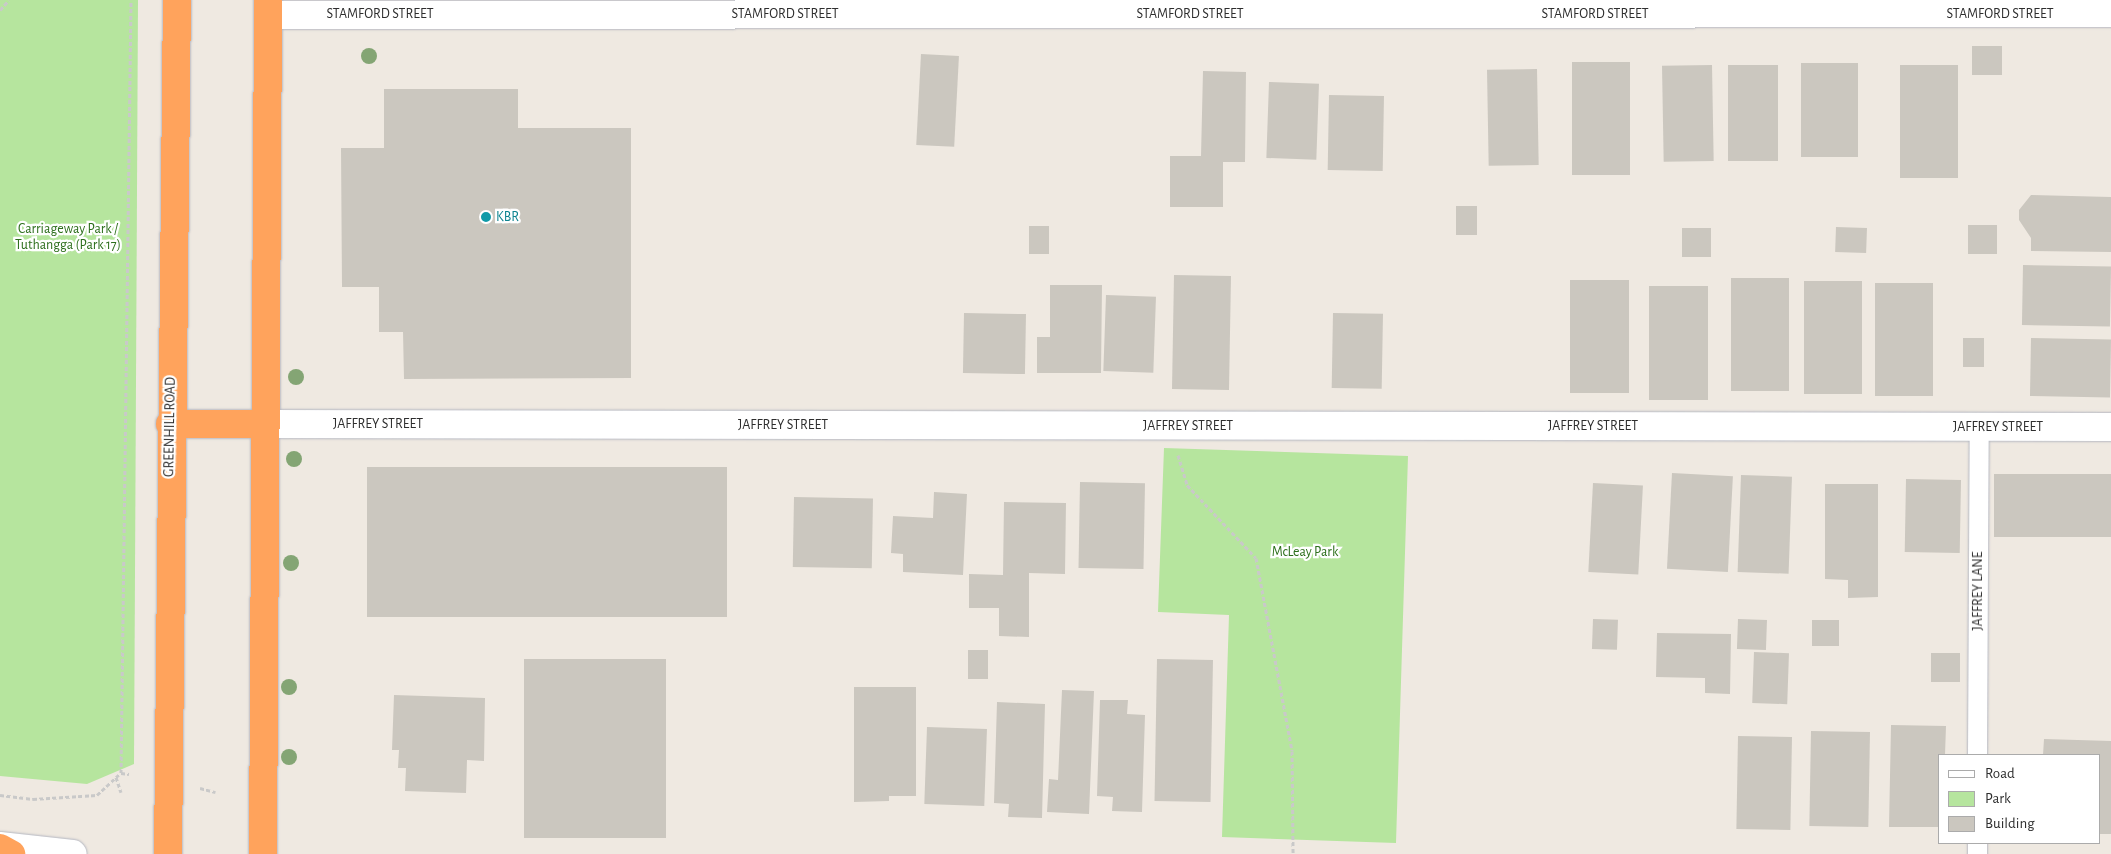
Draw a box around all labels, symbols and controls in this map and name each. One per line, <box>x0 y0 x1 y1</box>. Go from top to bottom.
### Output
street label: STAMFORD STREET <box>326 6 434 22</box>
street label: STAMFORD STREET <box>731 6 839 22</box>
street label: STAMFORD STREET <box>1136 6 1244 22</box>
street label: STAMFORD STREET <box>1541 6 1649 22</box>
street label: STAMFORD STREET <box>1946 6 2054 22</box>
place label: KBR <box>496 209 519 225</box>
marker: KBR <box>480 211 492 223</box>
park label: Carriageway Park / Tuthangga (Park 17) <box>15 221 121 253</box>
street label: GREENHILL ROAD <box>161 377 179 477</box>
street label: JAFFREY STREET <box>333 416 423 432</box>
street label: JAFFREY STREET <box>738 417 828 433</box>
street label: JAFFREY STREET <box>1143 418 1233 434</box>
street label: JAFFREY STREET <box>1548 418 1638 434</box>
street label: JAFFREY STREET <box>1953 419 2043 435</box>
park label: McLeay Park <box>1272 544 1338 560</box>
street label: JAFFREY LANE <box>1970 551 1986 631</box>
legend <box>1938 754 2101 844</box>
text: Road <box>1985 766 2015 781</box>
text: Park <box>1985 791 2011 806</box>
text: Building <box>1985 816 2035 831</box>

